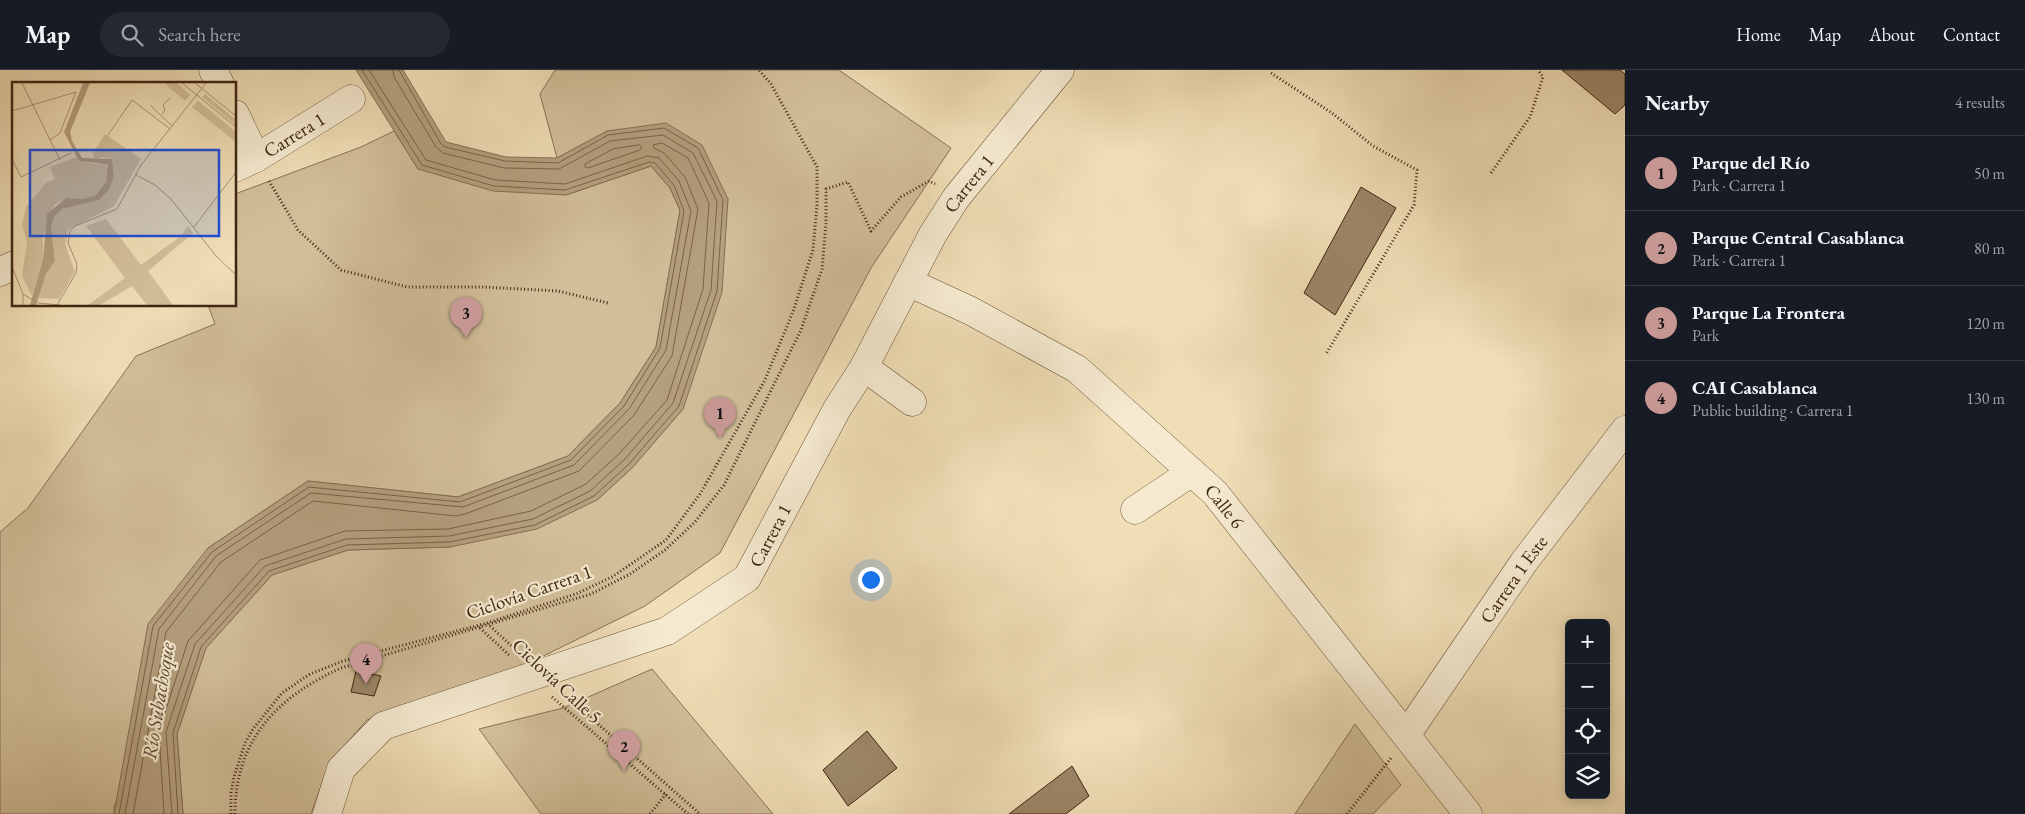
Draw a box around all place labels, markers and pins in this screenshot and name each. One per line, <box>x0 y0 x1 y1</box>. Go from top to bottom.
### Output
pin: 3 <box>450 297 482 338</box>
pin: 1 <box>704 397 736 438</box>
pin: 4 <box>350 643 382 684</box>
pin: 2 <box>608 730 640 771</box>

